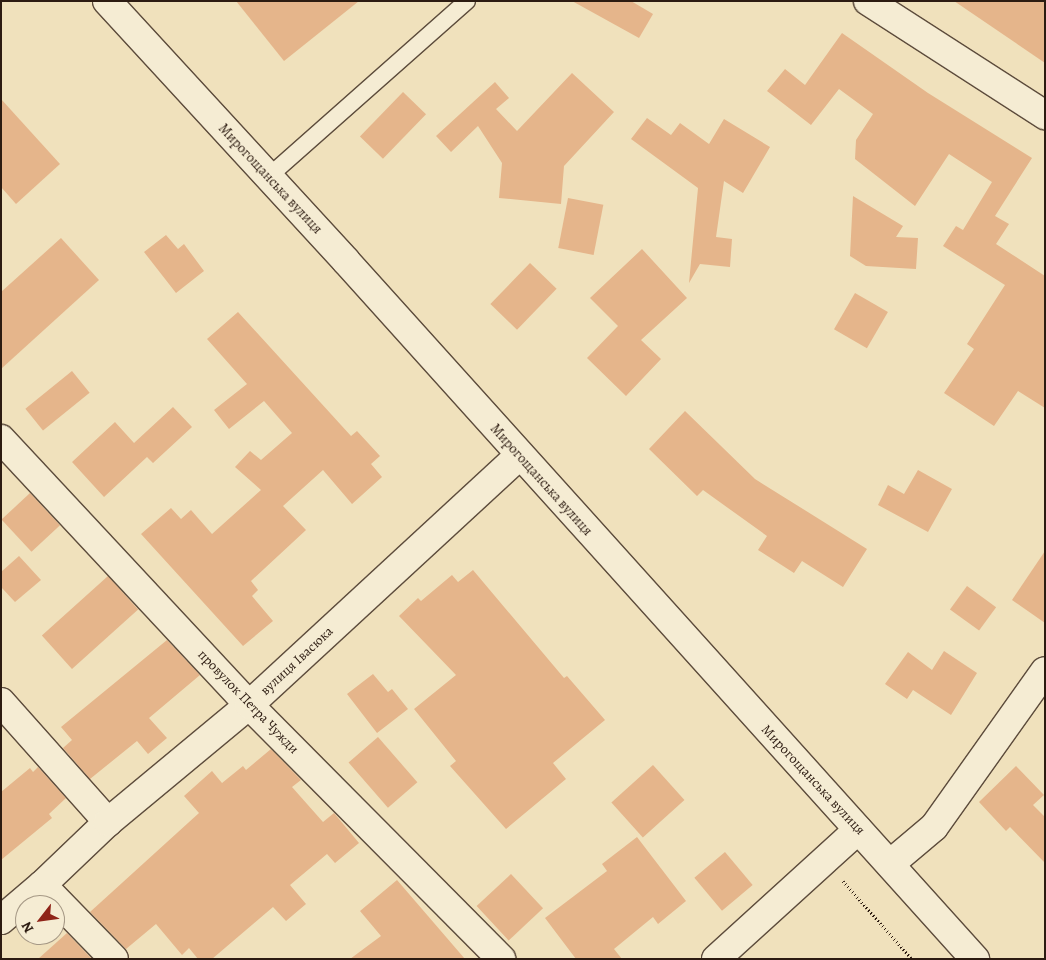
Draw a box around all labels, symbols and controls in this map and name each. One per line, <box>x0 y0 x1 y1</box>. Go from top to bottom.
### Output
street label: Мирогощанська вулиця <box>215 120 325 238</box>
street label: Мирогощанська вулиця <box>486 421 596 539</box>
street label: вулиця Івасюка <box>257 623 337 699</box>
street label: провулок Петра Чужди <box>194 646 302 758</box>
street label: Мирогощанська вулиця <box>758 721 868 839</box>
north arrow <box>15 895 65 945</box>
text: N <box>17 918 38 936</box>

